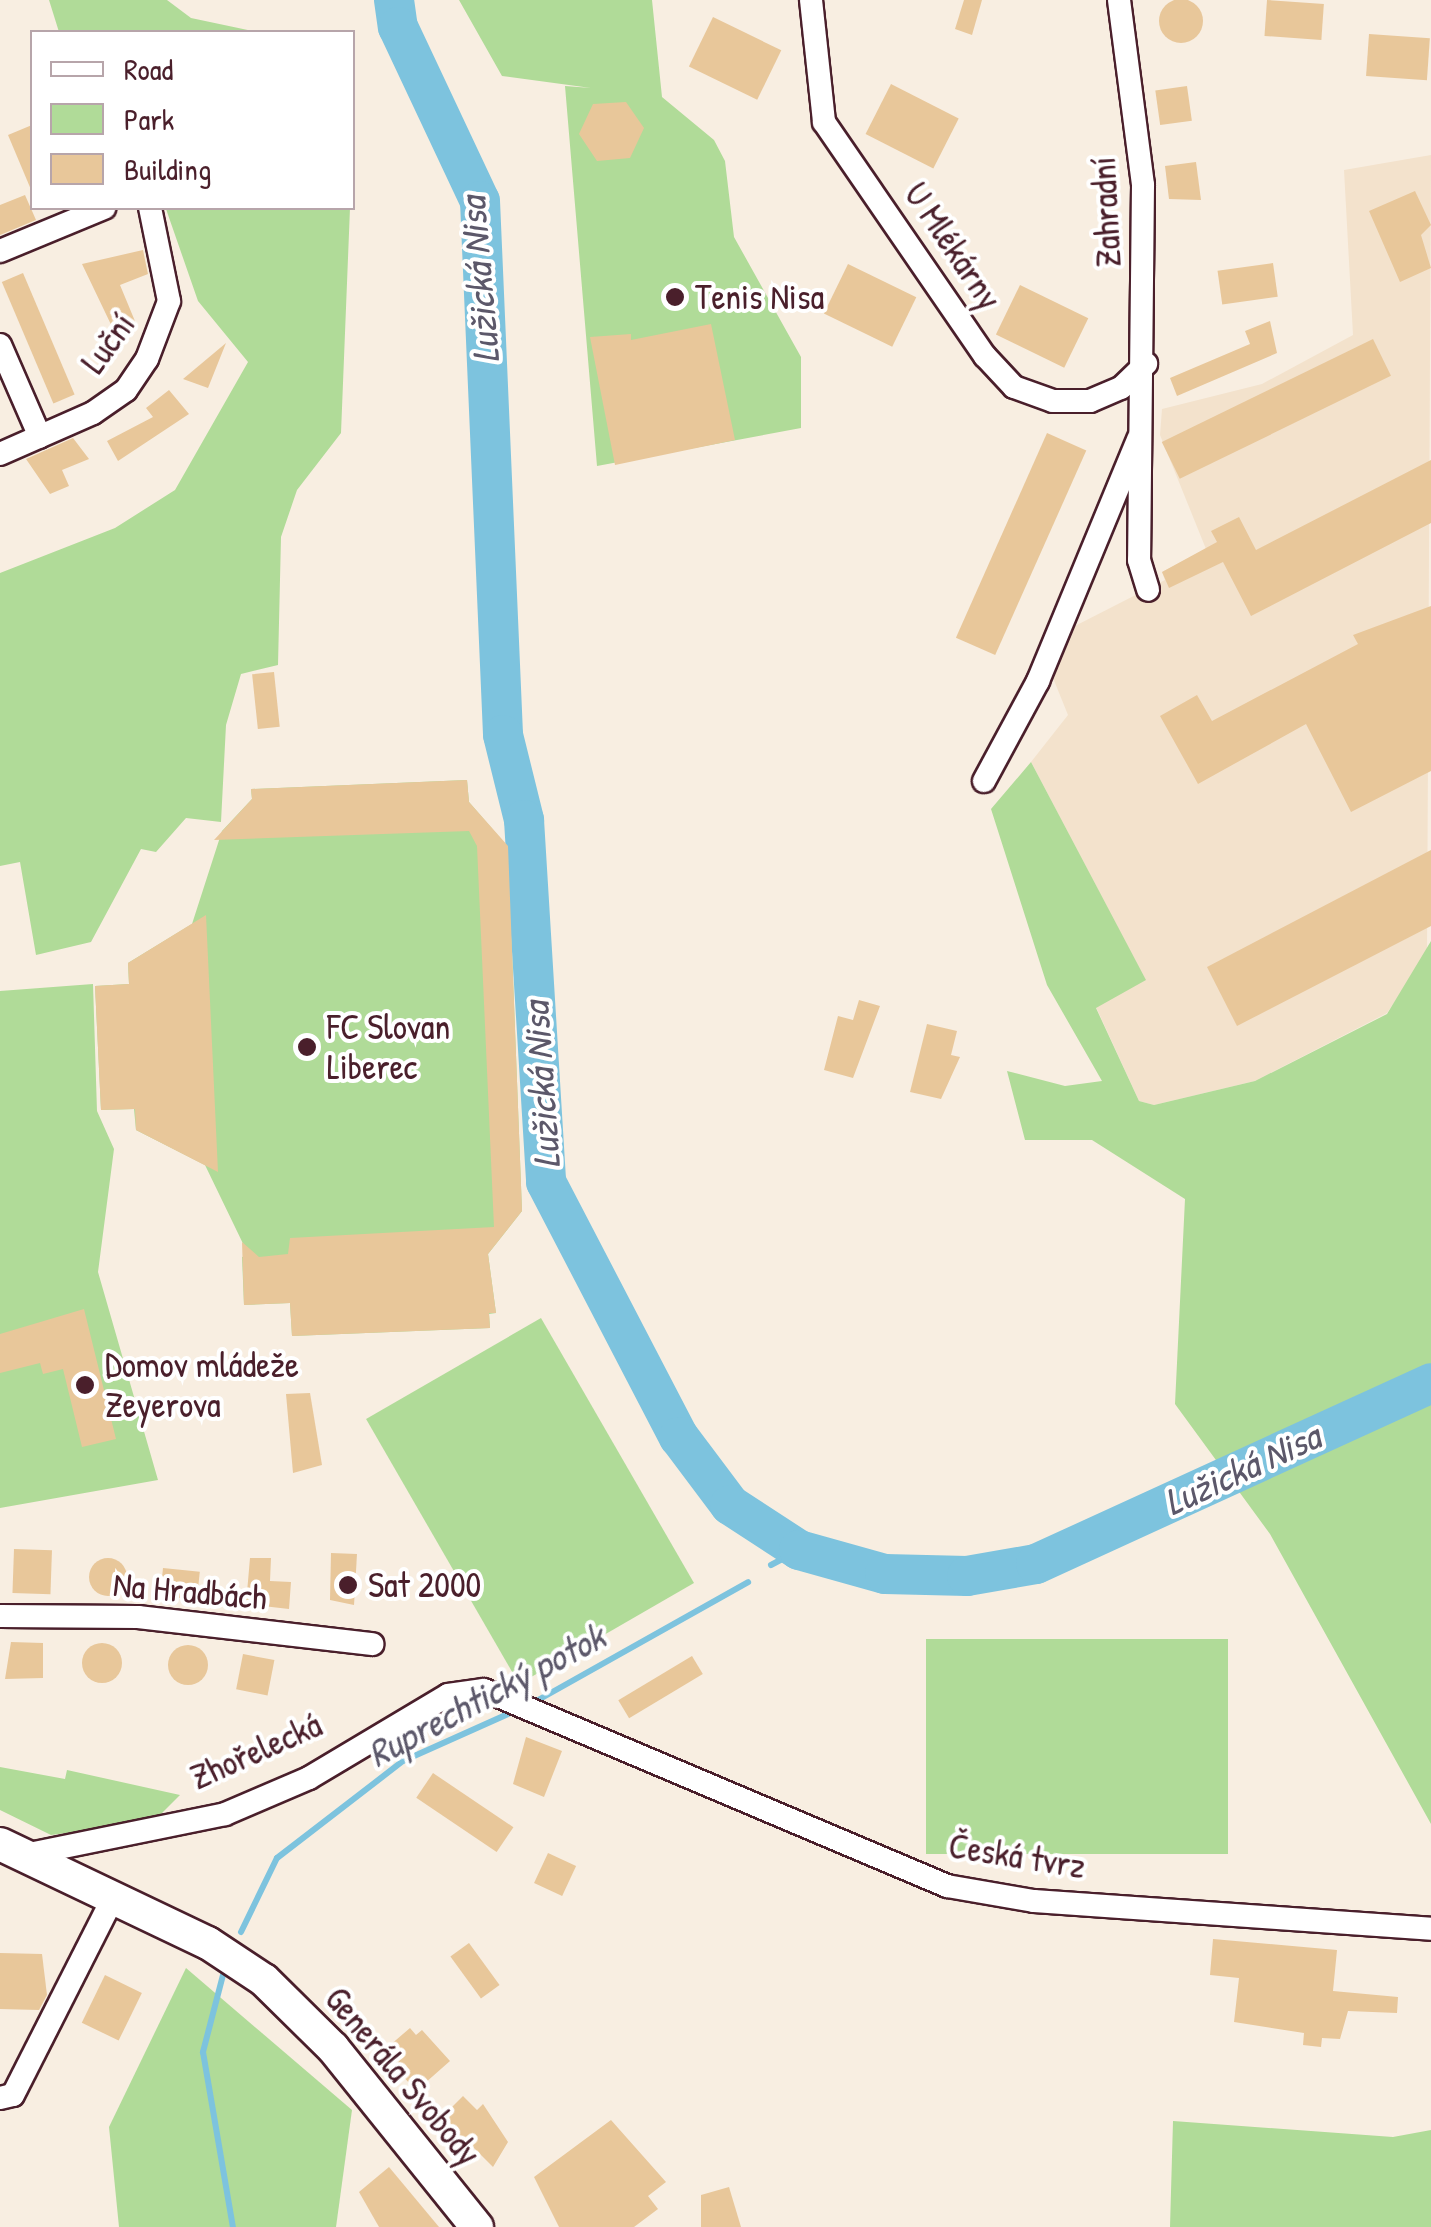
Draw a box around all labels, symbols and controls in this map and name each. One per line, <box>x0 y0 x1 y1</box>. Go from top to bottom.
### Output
legend <box>30 30 355 210</box>
text: Road <box>124 49 173 89</box>
text: Park <box>124 99 174 139</box>
text: Building <box>124 149 211 189</box>
street label: Zahradní <box>1082 156 1130 268</box>
street label: U Mlékárny <box>895 175 1011 317</box>
water label: Lužická Nisa <box>449 195 509 365</box>
place label: Tenis Nisa <box>695 276 824 318</box>
marker: Tenis Nisa <box>664 286 686 308</box>
street label: Luční <box>72 305 144 381</box>
water label: Lužická Nisa <box>512 1000 570 1170</box>
place label: FC Slovan Liberec <box>327 1006 450 1088</box>
marker: FC Slovan Liberec <box>296 1036 318 1058</box>
place label: Domov mládeže Zeyerova <box>105 1344 299 1426</box>
marker: Domov mládeže Zeyerova <box>74 1374 96 1396</box>
water label: Lužická Nisa <box>1157 1413 1327 1525</box>
street label: Na Hradbách <box>111 1563 269 1619</box>
place label: Sat 2000 <box>368 1564 481 1606</box>
marker: Sat 2000 <box>337 1574 359 1596</box>
water label: Ruprechtický potok <box>360 1613 612 1777</box>
street label: Zhořelecká <box>184 1704 328 1798</box>
street label: Česká tvrz <box>946 1825 1088 1887</box>
street label: Generála Svobody <box>316 1978 490 2174</box>

